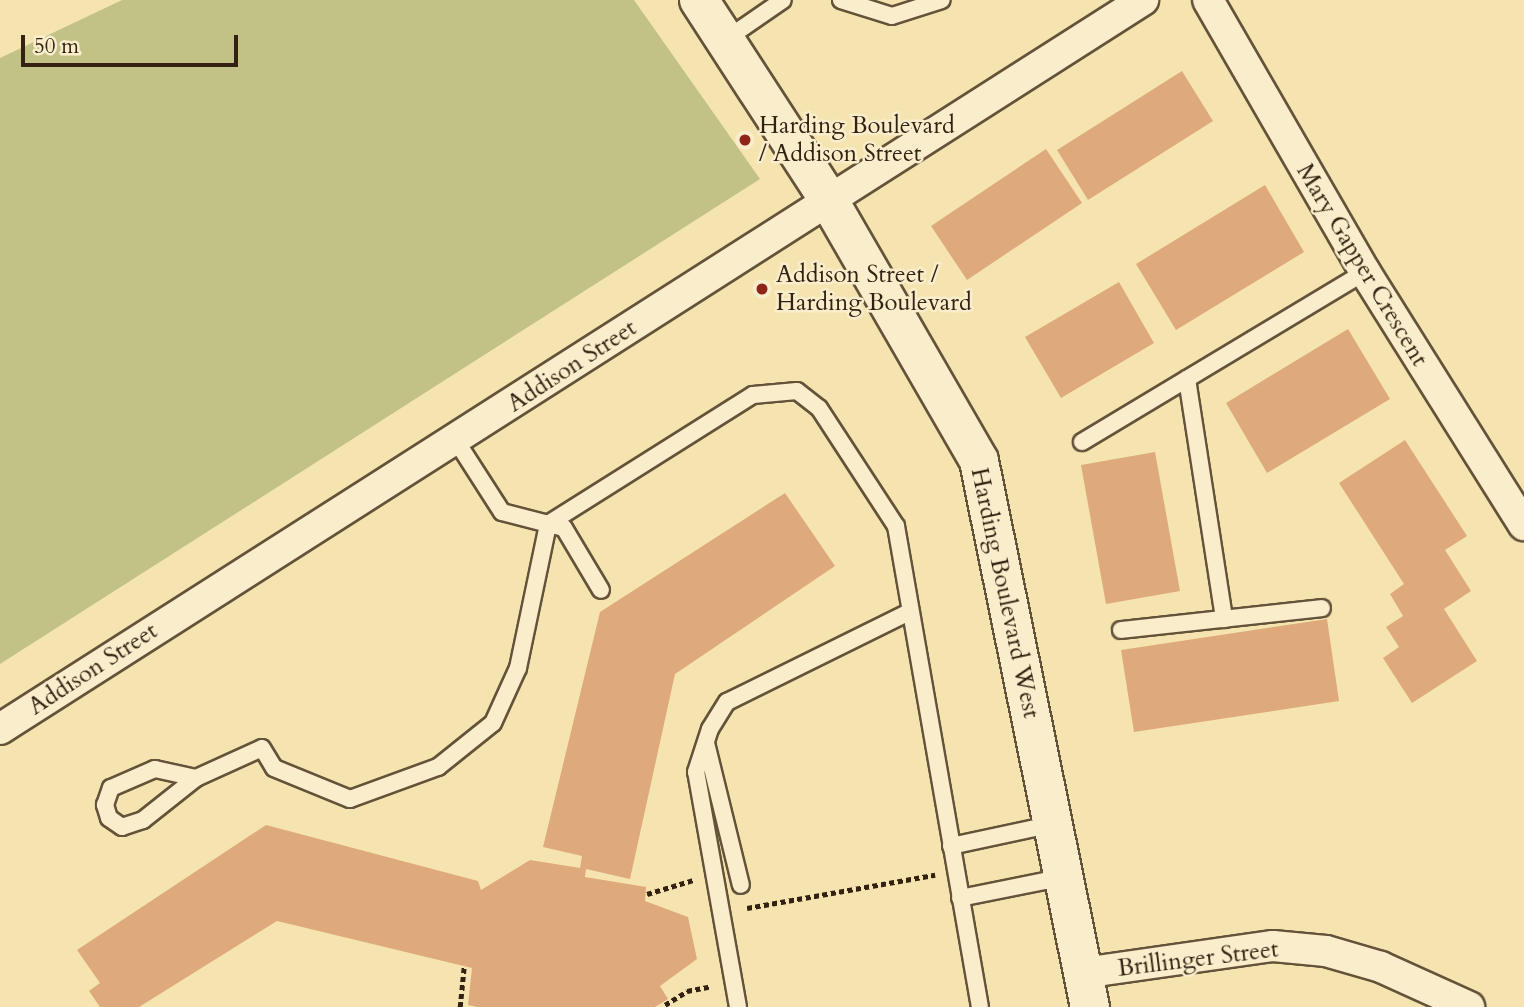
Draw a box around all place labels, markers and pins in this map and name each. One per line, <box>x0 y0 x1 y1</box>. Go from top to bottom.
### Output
place label: Harding Boulevard / Addison Street <box>759 112 955 168</box>
marker: Harding Boulevard / Addison Street <box>737 132 753 148</box>
place label: Addison Street / Harding Boulevard <box>776 261 972 317</box>
marker: Addison Street / Harding Boulevard <box>754 281 770 297</box>

